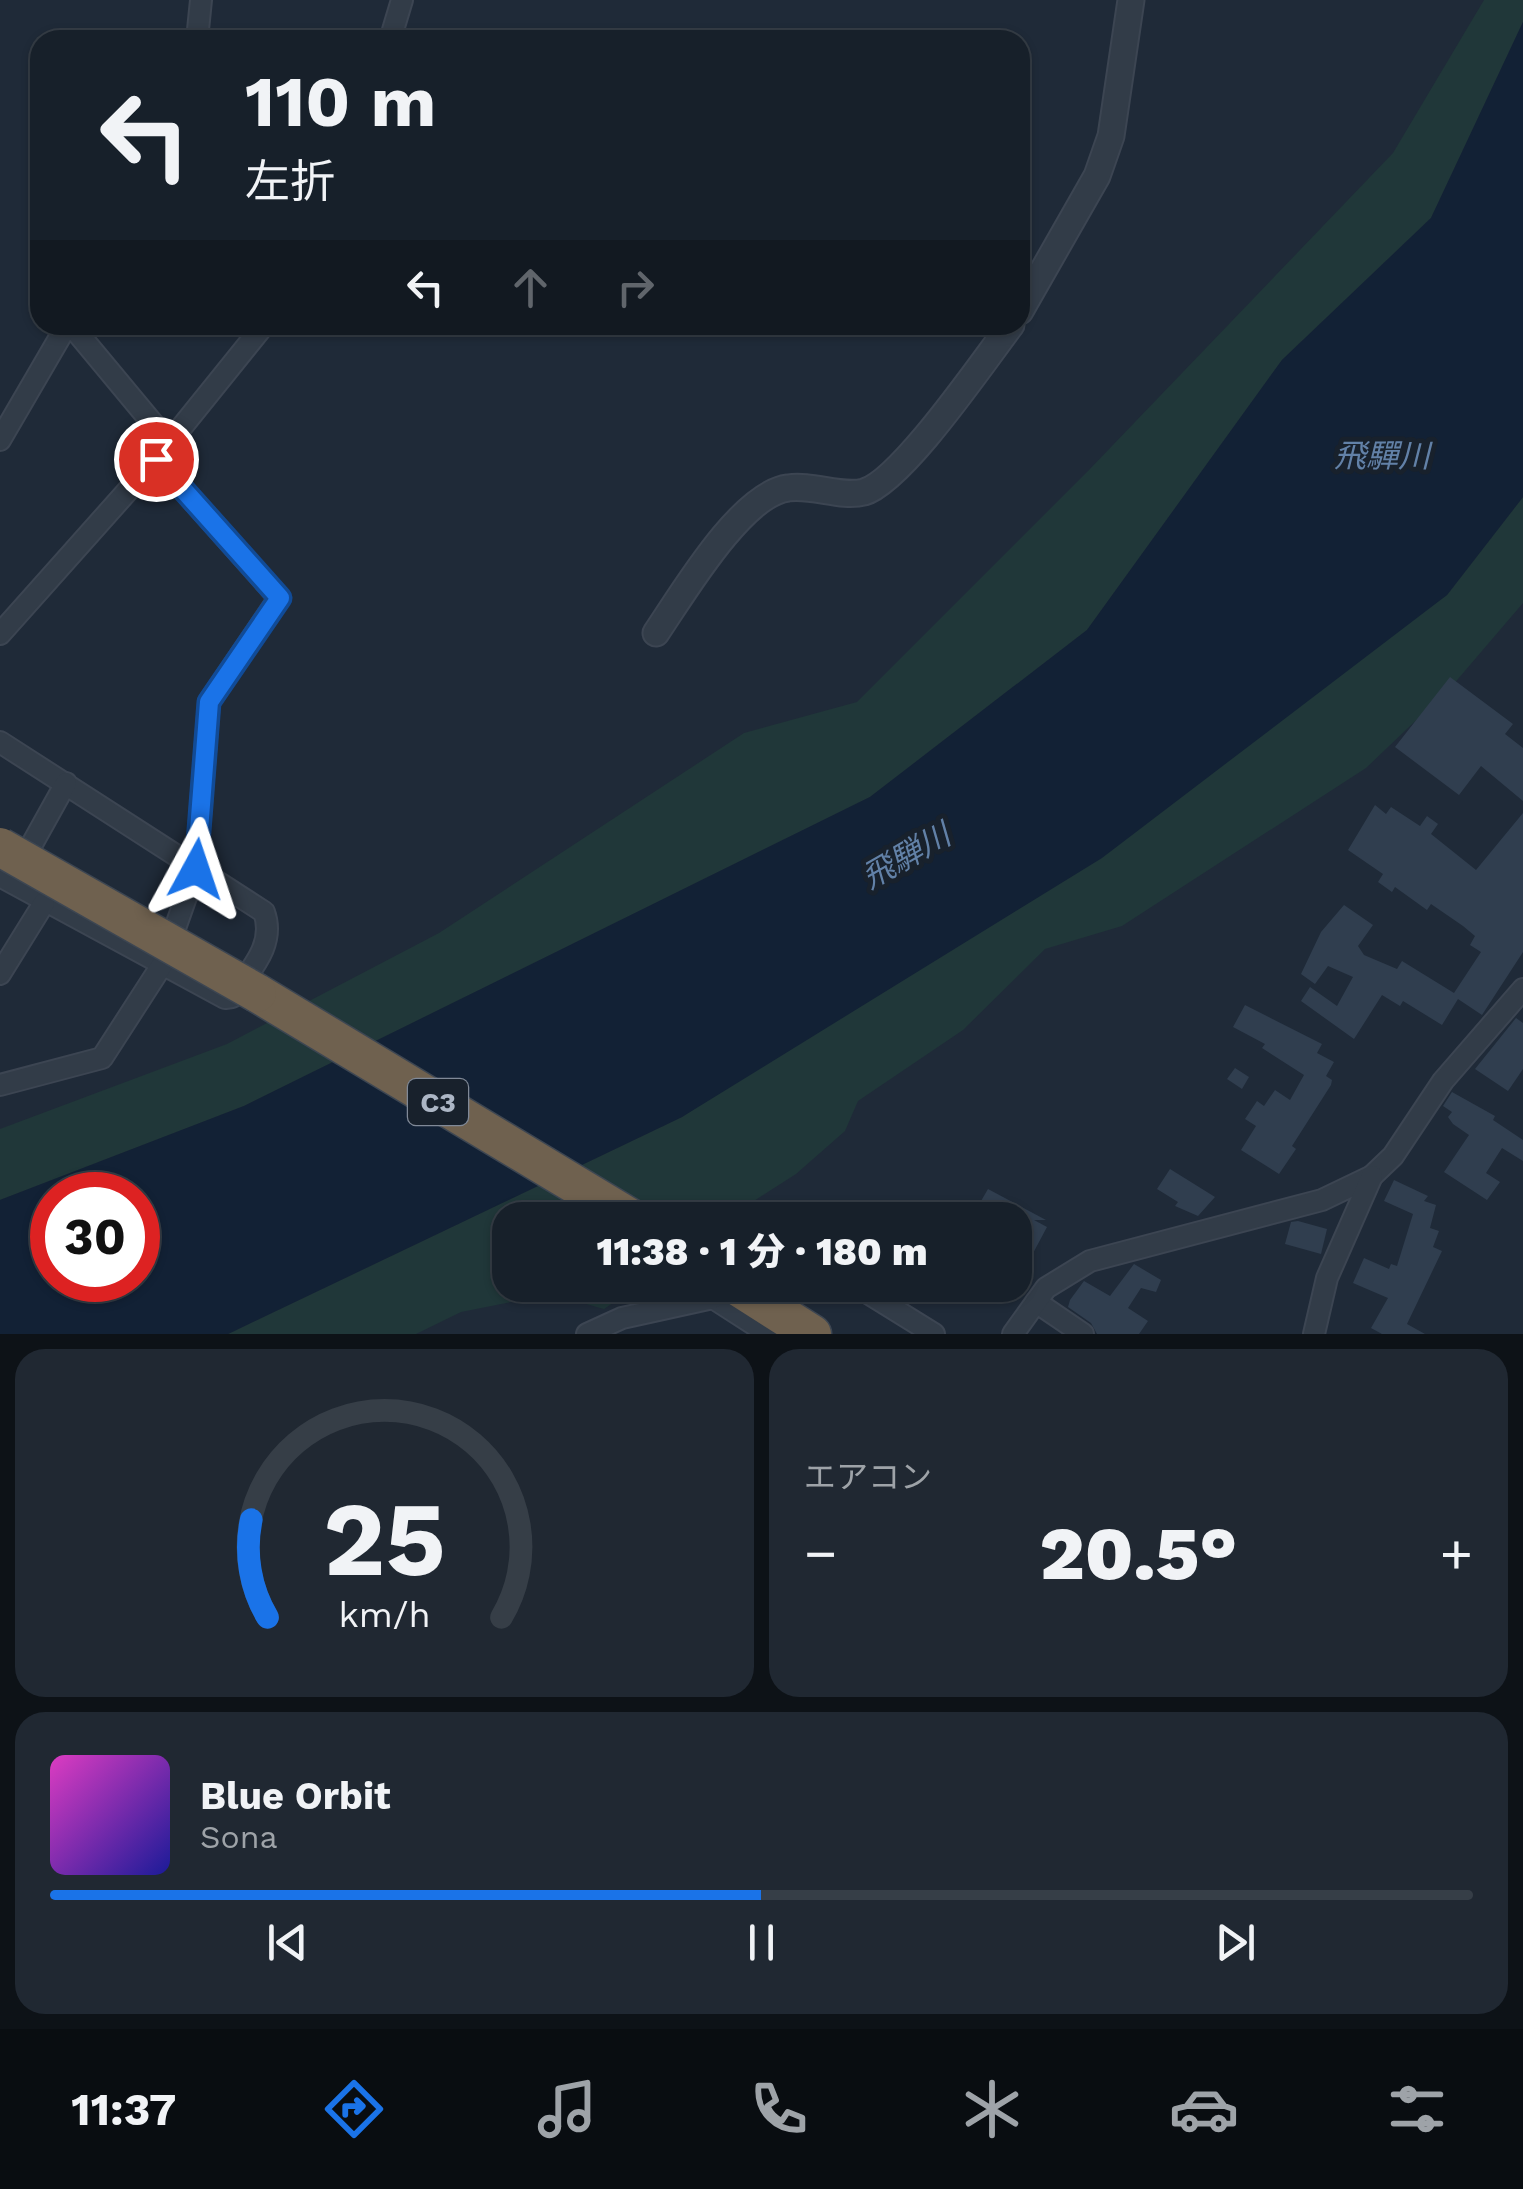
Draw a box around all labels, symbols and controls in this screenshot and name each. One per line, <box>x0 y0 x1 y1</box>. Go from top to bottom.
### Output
text: 110 m <box>245 61 436 143</box>
icon: left <box>80 70 210 200</box>
text: 左折 <box>245 155 335 208</box>
icon: left <box>398 260 453 315</box>
icon: ahead <box>503 260 558 315</box>
icon: right <box>608 260 663 315</box>
pin <box>114 417 199 502</box>
icon: arrive <box>129 432 184 487</box>
water label: 飛驒川 <box>1334 437 1433 475</box>
water label: 飛騨川 <box>855 814 960 896</box>
position arrow <box>144 817 248 921</box>
road number: C3 <box>408 1079 468 1125</box>
speed limit sign: 30 <box>30 1172 160 1302</box>
text: 11:38 · 1 分 · 180 m <box>596 1230 928 1274</box>
text: エアコン <box>804 1458 932 1496</box>
text: 25 <box>323 1478 446 1600</box>
text: 20.5° <box>1040 1509 1237 1597</box>
text: − <box>804 1521 837 1585</box>
text: + <box>1440 1521 1473 1585</box>
text: km/h <box>338 1594 431 1636</box>
text: Blue Orbit <box>200 1774 391 1818</box>
text: Sona <box>200 1818 278 1856</box>
icon: previous <box>260 1915 315 1970</box>
icon: pause <box>734 1915 789 1970</box>
icon: next <box>1208 1915 1263 1970</box>
icon: directions <box>319 2074 389 2144</box>
icon: music <box>532 2074 602 2144</box>
icon: phone <box>744 2074 814 2144</box>
icon: climate <box>957 2074 1027 2144</box>
icon: car <box>1169 2074 1239 2144</box>
icon: filters <box>1382 2074 1452 2144</box>
text: 11:37 <box>71 2083 176 2136</box>

